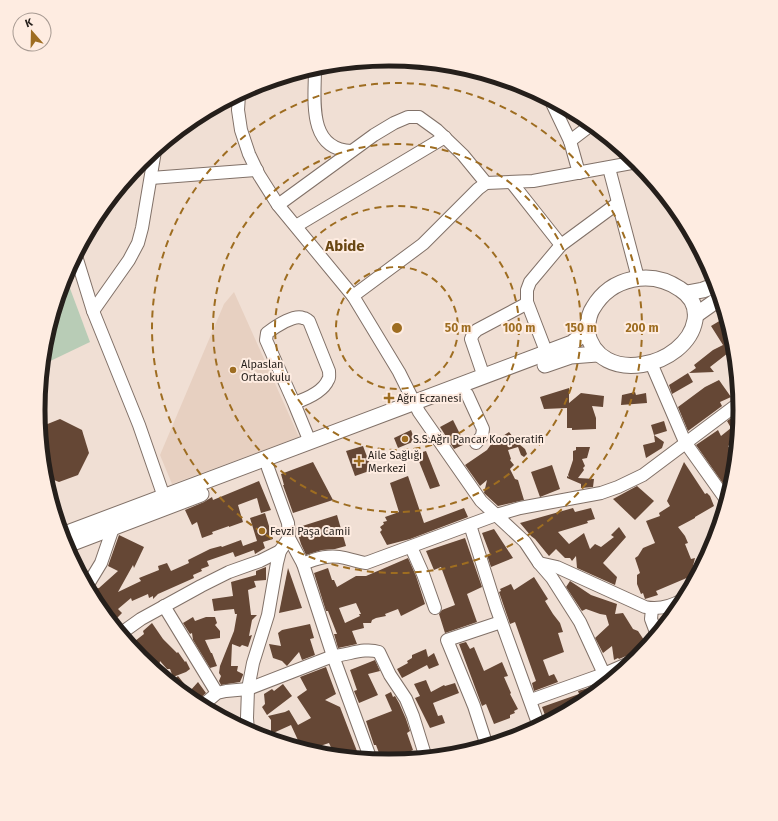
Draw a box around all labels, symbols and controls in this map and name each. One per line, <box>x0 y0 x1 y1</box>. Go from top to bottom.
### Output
north arrow <box>12 12 52 52</box>
text: K <box>23 15 35 30</box>
district label: Abide <box>324 237 365 255</box>
centre of rings <box>390 321 404 335</box>
text: 50 m <box>445 321 471 335</box>
text: 100 m <box>503 321 535 335</box>
text: 150 m <box>565 321 597 335</box>
text: 200 m <box>625 321 659 335</box>
place label: Alpaslan Ortaokulu <box>241 358 291 384</box>
marker: Alpaslan Ortaokulu <box>228 365 238 375</box>
place label: Ağrı Eczanesi <box>397 392 462 405</box>
marker: Ağrı Eczanesi <box>384 393 394 403</box>
place label: S.S.Ağrı Pancar Kooperatifi <box>413 433 544 446</box>
marker: S.S.Ağrı Pancar Kooperatifi <box>400 434 410 444</box>
place label: Aile Sağlığı Merkezi <box>368 449 422 475</box>
marker: Aile Sağlığı Merkezi <box>353 455 365 467</box>
place label: Fevzi Paşa Camii <box>270 525 350 538</box>
marker: Fevzi Paşa Camii <box>257 526 267 536</box>

